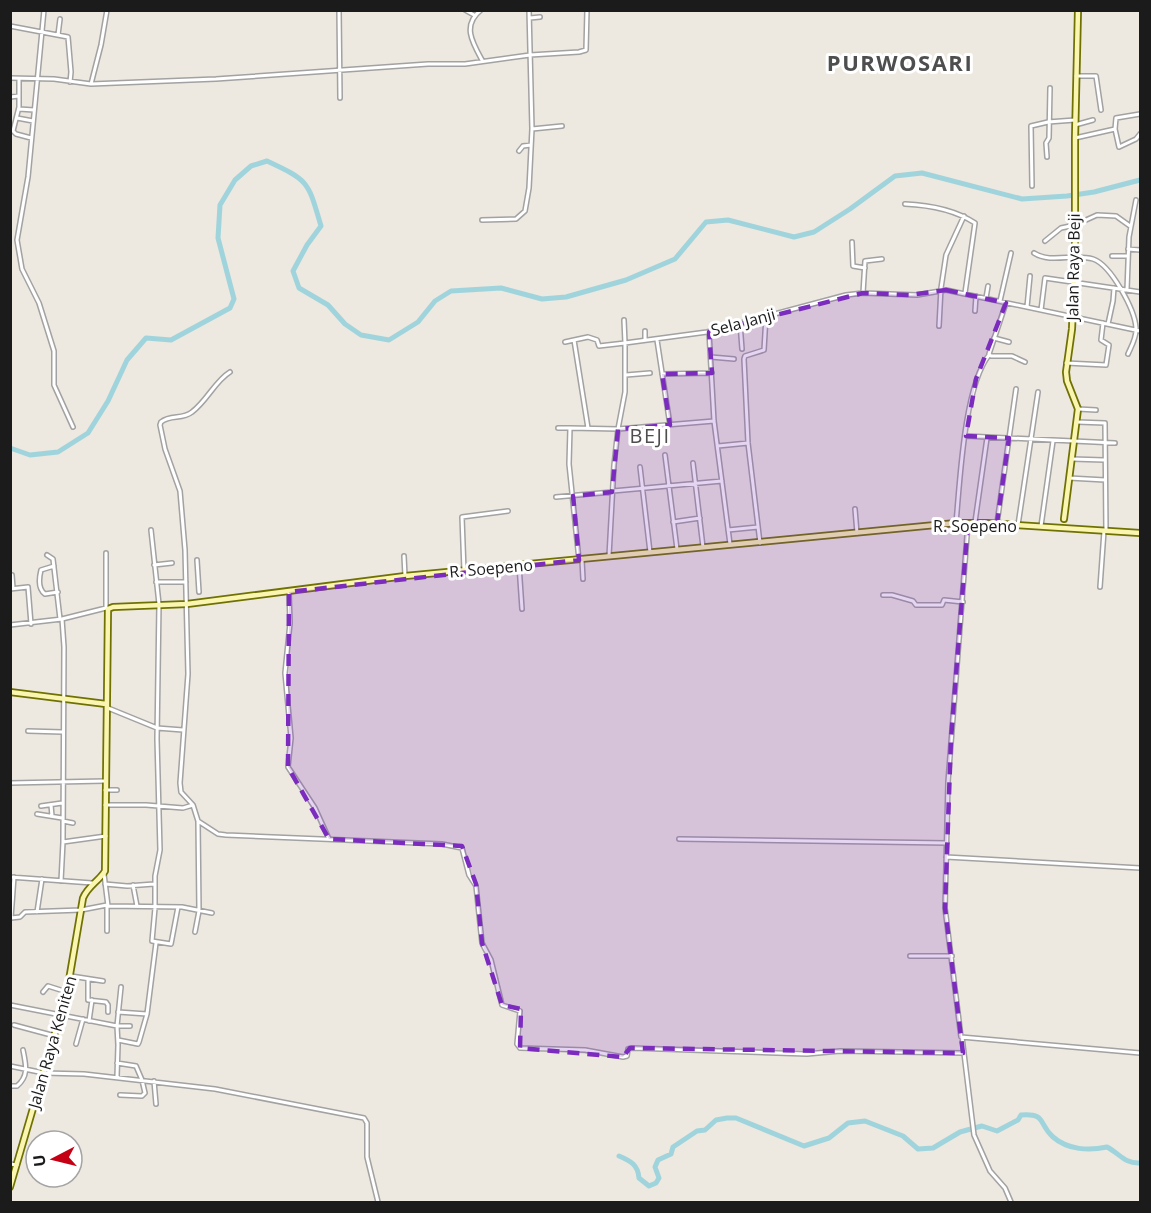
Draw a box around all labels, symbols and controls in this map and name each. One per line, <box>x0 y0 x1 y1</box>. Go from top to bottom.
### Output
district label: PURWOSARI <box>827 47 973 77</box>
street label: Jalan Raya Beji <box>1061 213 1085 323</box>
street label: Sela Janji <box>708 303 778 341</box>
district label: BEJI <box>630 422 671 449</box>
street label: R. Soepeno <box>933 515 1017 537</box>
street label: R. Soepeno <box>448 553 534 583</box>
street label: Jalan Raya Keniten <box>22 973 81 1113</box>
north arrow <box>24 1129 84 1189</box>
text: U <box>27 1153 51 1168</box>

